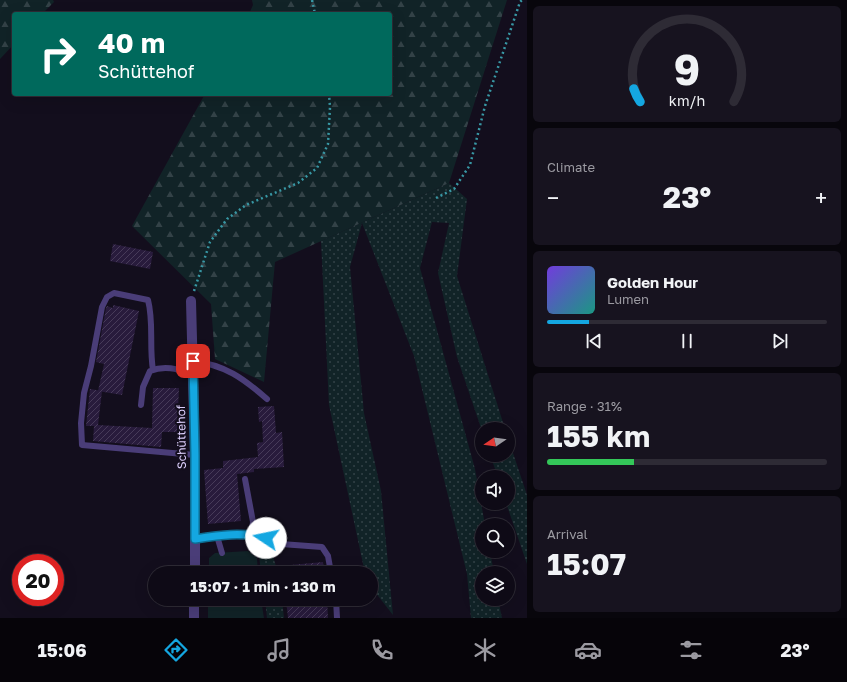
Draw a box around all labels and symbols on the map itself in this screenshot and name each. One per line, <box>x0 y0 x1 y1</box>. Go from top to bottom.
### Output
pin <box>176 344 210 378</box>
street label: Schüttehof <box>173 404 189 469</box>
north arrow <box>475 422 515 462</box>
position arrow <box>245 517 287 559</box>
speed limit sign: 20 <box>12 554 64 606</box>

